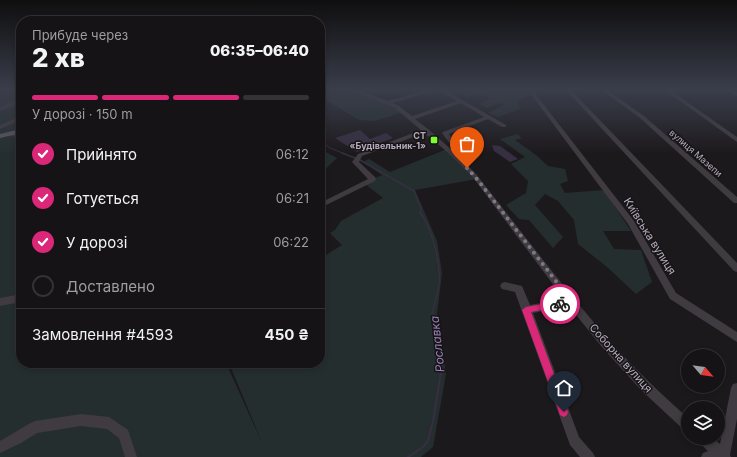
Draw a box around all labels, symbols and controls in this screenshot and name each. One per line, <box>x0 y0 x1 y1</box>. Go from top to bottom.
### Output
text: Прибуде через <box>32 27 128 43</box>
text: 06:35–06:40 <box>210 41 309 60</box>
text: 2 хв <box>32 42 85 73</box>
text: У дорозі · 150 m <box>32 106 133 122</box>
pin <box>450 127 484 168</box>
street label: вулиця Мазепи <box>667 127 725 179</box>
place label: СТ «Будівельник-1» <box>350 130 426 151</box>
icon: bag <box>456 133 478 155</box>
marker: СТ «Будівельник-1» <box>429 135 439 145</box>
icon: check <box>32 143 54 165</box>
text: Прийнято <box>66 145 137 164</box>
text: 06:12 <box>276 146 309 162</box>
icon: check <box>32 187 54 209</box>
text: Готується <box>66 189 139 208</box>
text: 06:21 <box>276 190 309 206</box>
street label: Київська вулиця <box>621 195 679 277</box>
icon: check <box>32 231 54 253</box>
text: У дорозі <box>66 233 127 252</box>
text: 06:22 <box>273 234 309 250</box>
text: Доставлено <box>66 277 155 296</box>
courier <box>540 284 580 324</box>
icon: bike <box>549 293 571 315</box>
water label: Рославка <box>427 315 447 373</box>
street label: Соборна вулиця <box>586 321 656 395</box>
text: Замовлення #4593 <box>32 325 173 344</box>
text: 450 ₴ <box>265 325 309 344</box>
north arrow <box>681 349 725 393</box>
map controls <box>681 349 725 445</box>
pin <box>547 371 581 412</box>
icon: home <box>553 377 575 399</box>
button: layers <box>681 401 725 445</box>

